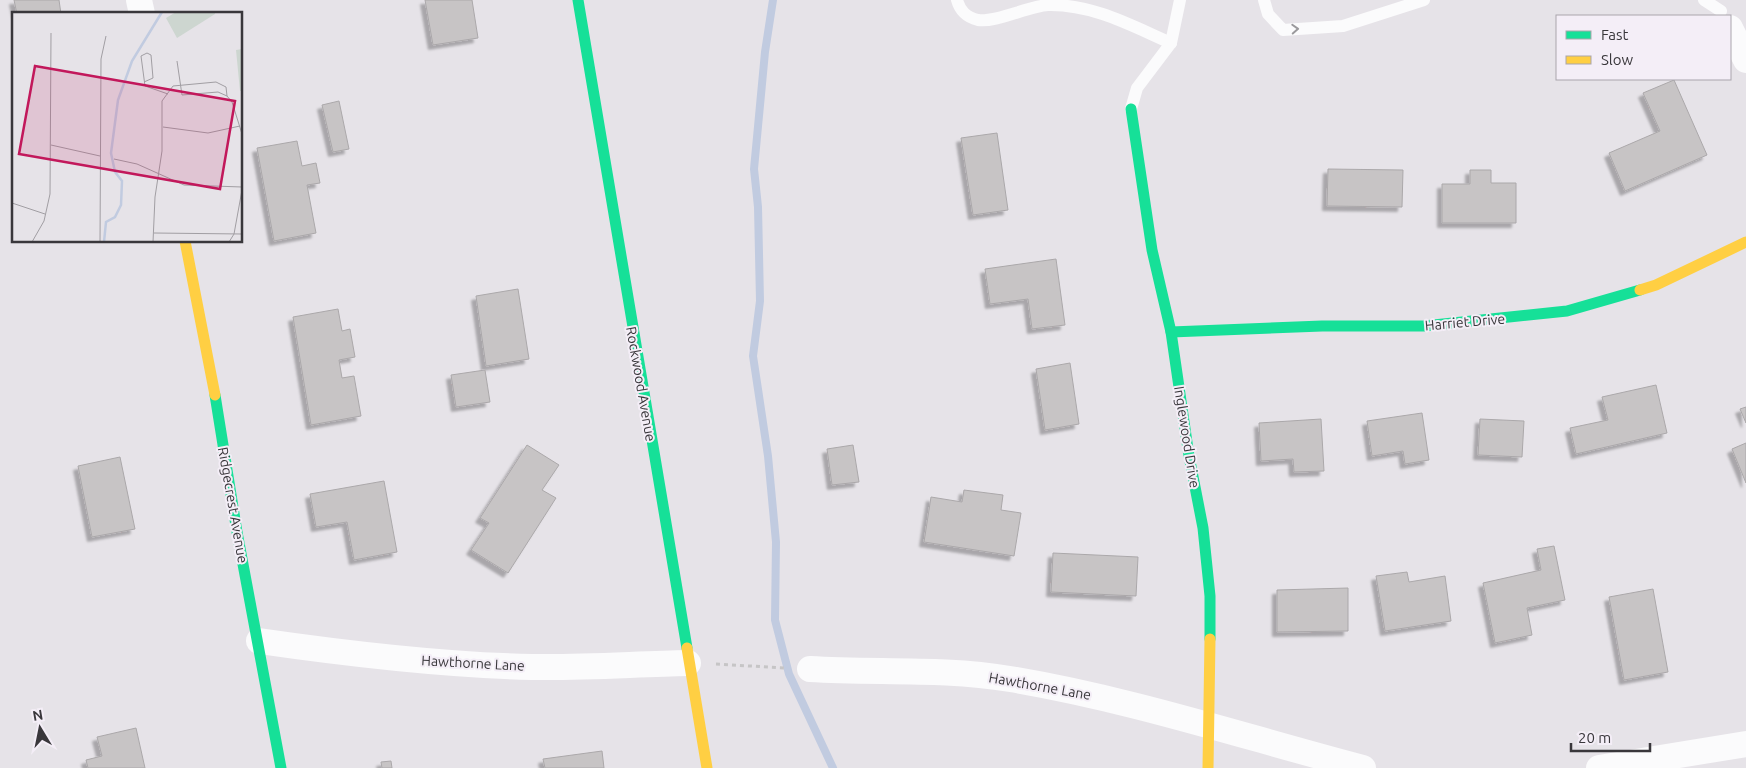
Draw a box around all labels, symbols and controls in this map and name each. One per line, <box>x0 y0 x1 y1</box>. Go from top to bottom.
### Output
inset map <box>12 12 242 242</box>
legend <box>1556 15 1731 80</box>
one-way arrow <box>1292 23 1300 34</box>
text: Fast <box>1601 26 1629 43</box>
text: Slow <box>1601 51 1634 68</box>
street label: Harriet Drive <box>1424 311 1506 333</box>
street label: Rockwood Avenue <box>623 325 659 443</box>
street label: Inglewood Drive <box>1171 385 1203 489</box>
street label: Ridgecrest Avenue <box>215 446 251 564</box>
street label: Hawthorne Lane <box>421 652 525 674</box>
street label: Hawthorne Lane <box>988 669 1092 703</box>
north arrow <box>15 703 65 753</box>
text: N <box>31 706 44 724</box>
scale bar <box>1571 720 1650 752</box>
text: 20 m <box>1578 729 1611 746</box>

